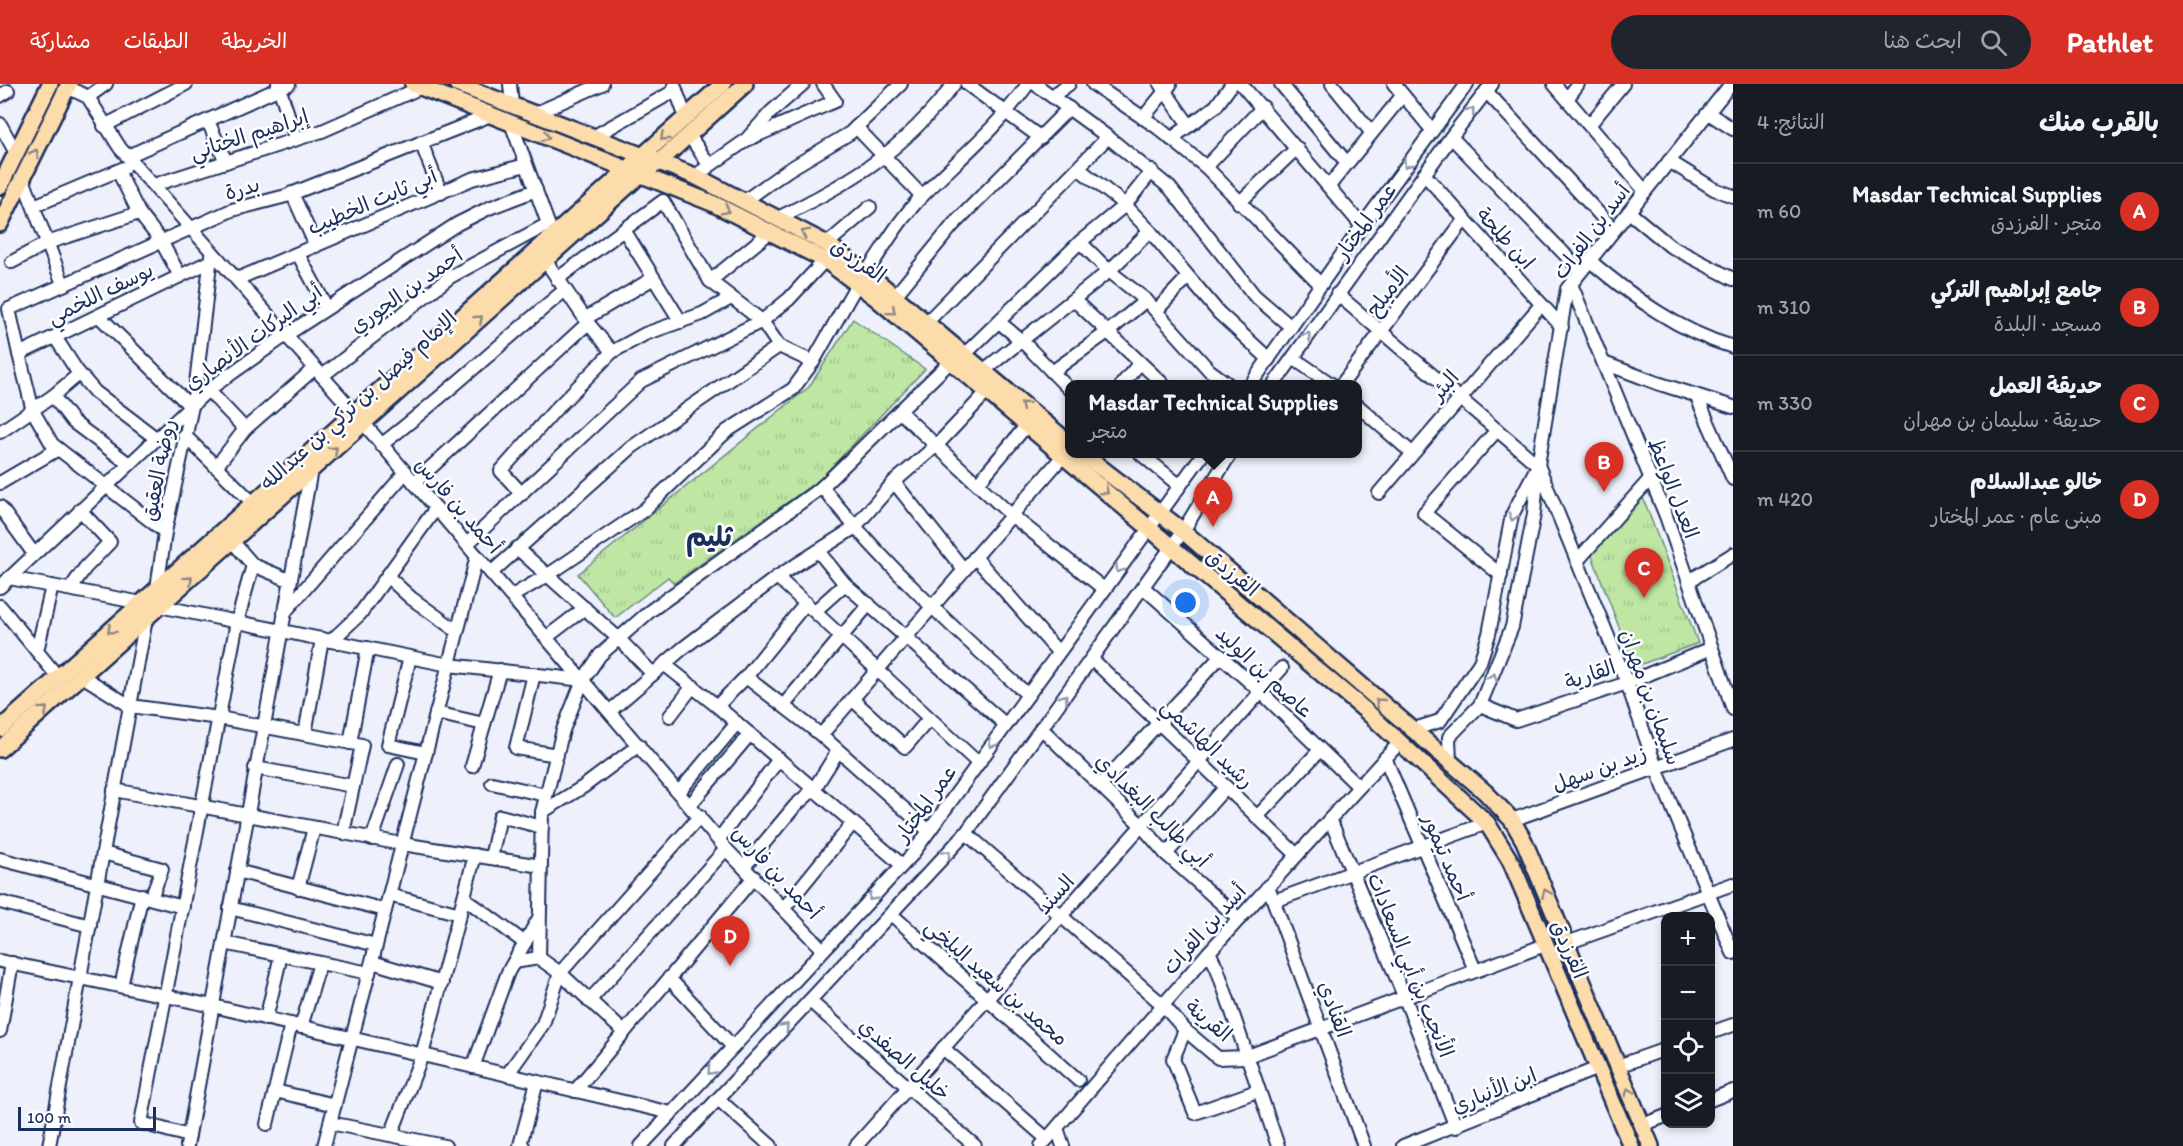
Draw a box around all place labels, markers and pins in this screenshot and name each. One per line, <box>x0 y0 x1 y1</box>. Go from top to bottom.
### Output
pin: B <box>1584 442 1624 492</box>
pin: A <box>1194 478 1232 527</box>
pin: C <box>1624 548 1664 598</box>
pin: D <box>710 916 750 966</box>

